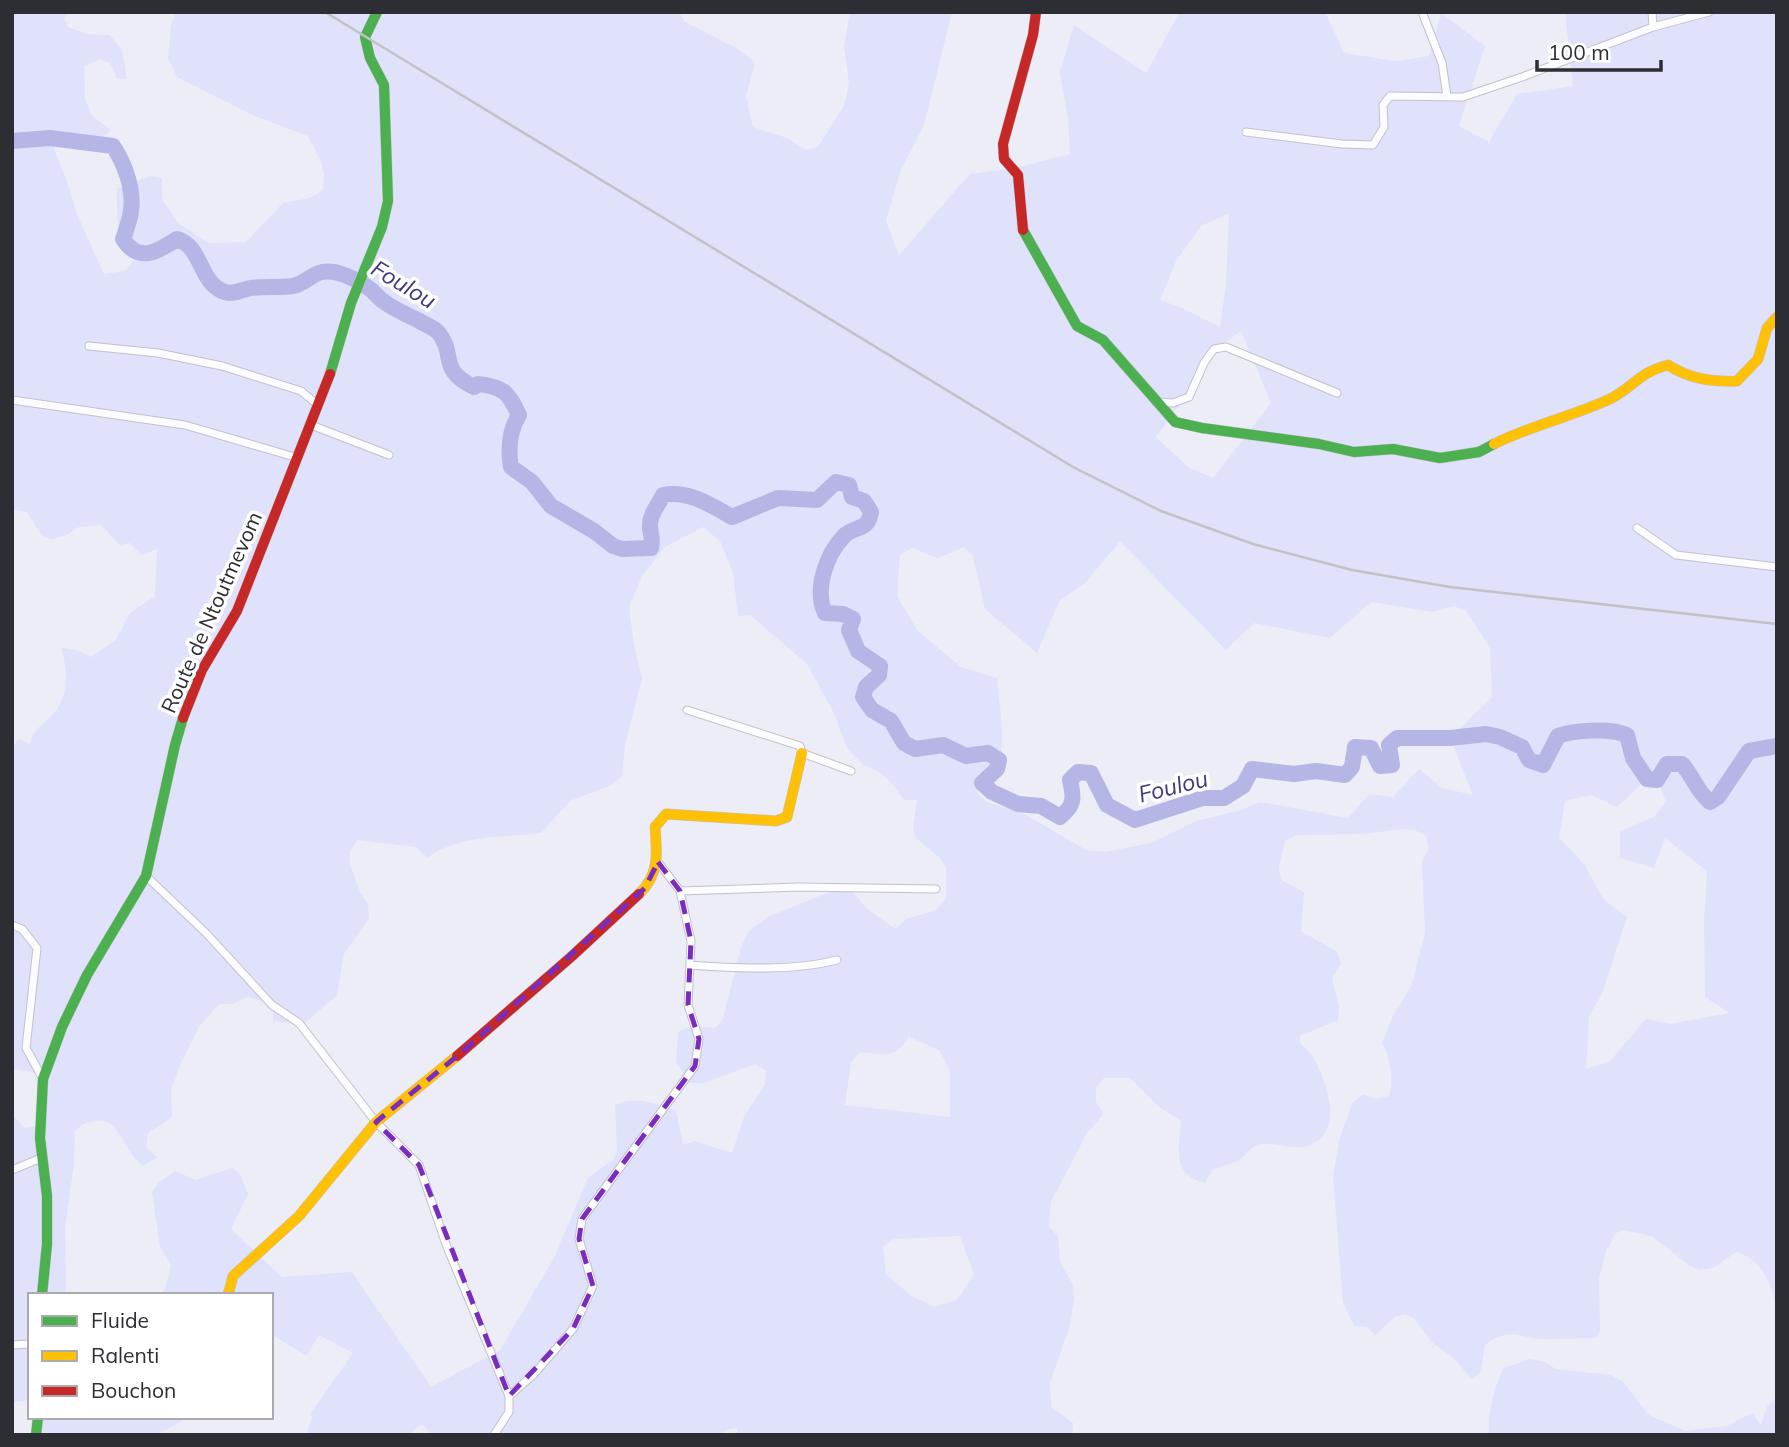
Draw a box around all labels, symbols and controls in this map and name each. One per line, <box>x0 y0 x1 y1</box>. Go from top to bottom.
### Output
scale bar <box>1537 28 1661 72</box>
text: 100 m <box>1548 39 1610 65</box>
water label: Foulou <box>366 253 442 315</box>
street label: Route de Ntoutmevom <box>155 507 267 717</box>
water label: Foulou <box>1135 763 1211 809</box>
legend <box>28 1293 273 1419</box>
text: Fluide <box>91 1307 149 1333</box>
text: Ralenti <box>91 1342 159 1368</box>
text: Bouchon <box>91 1377 176 1403</box>

